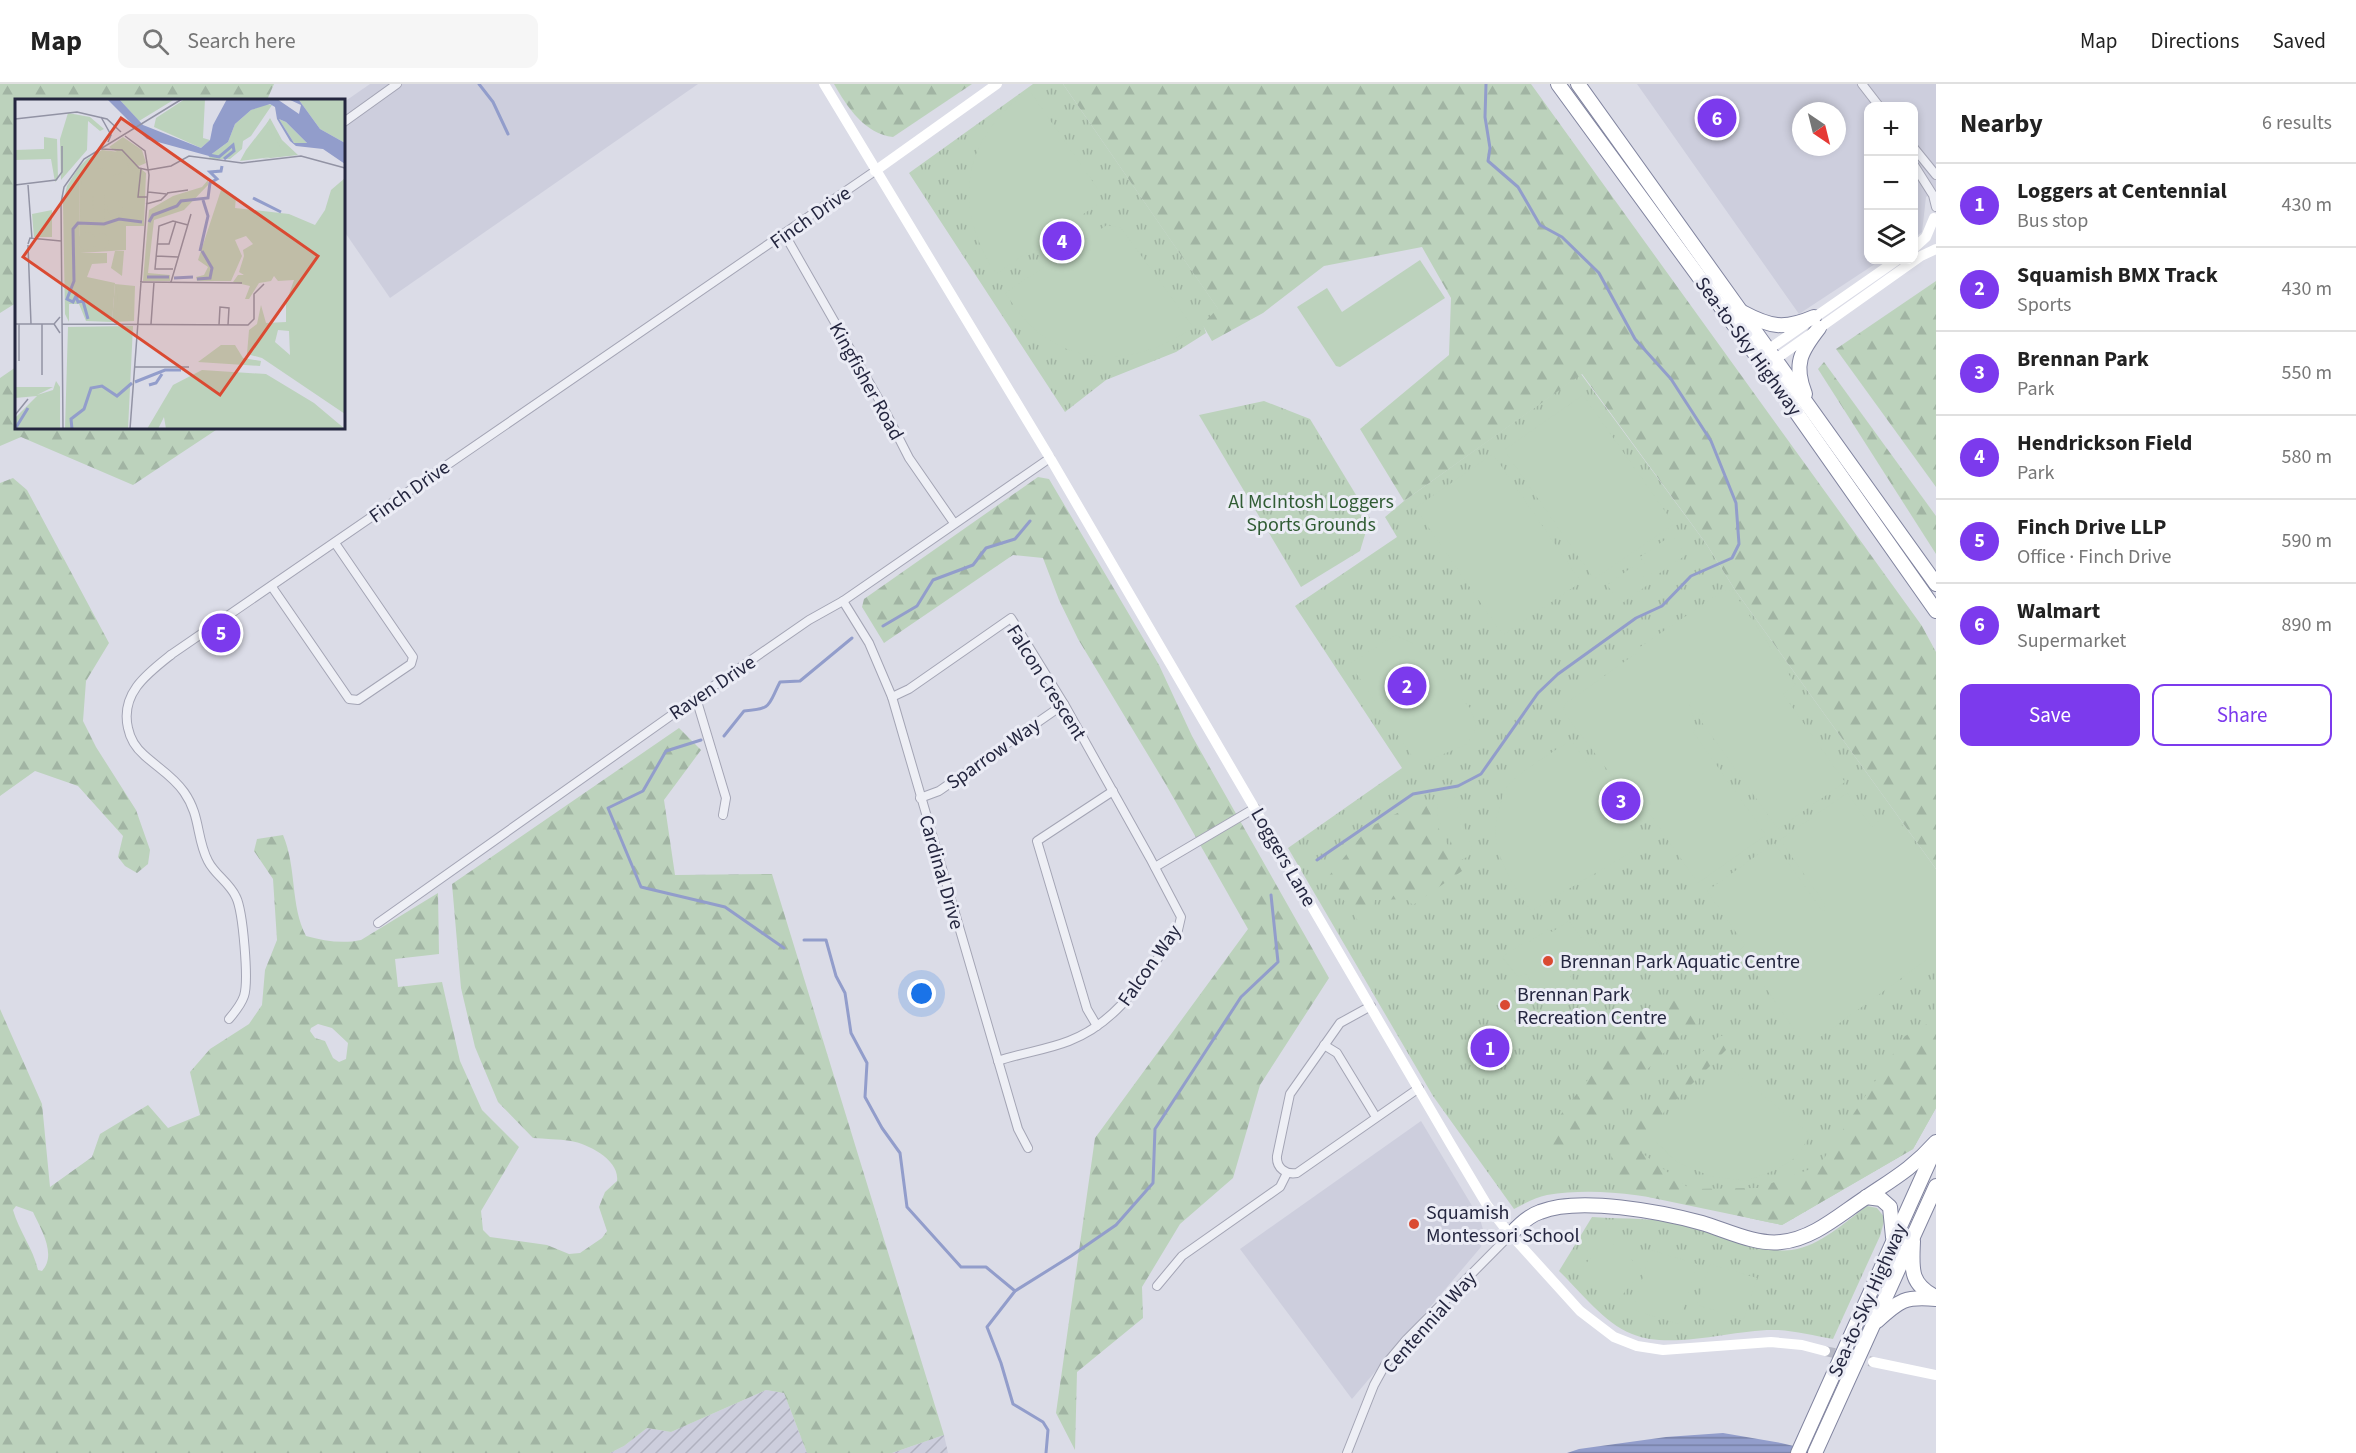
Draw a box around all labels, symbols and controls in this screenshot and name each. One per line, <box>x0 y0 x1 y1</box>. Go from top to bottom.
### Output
search box <box>118 14 538 68</box>
text: Map <box>30 21 82 61</box>
icon: search <box>139 25 172 58</box>
text: Search here <box>187 25 296 57</box>
text: Map <box>2080 26 2118 56</box>
text: Directions <box>2151 26 2239 56</box>
text: Saved <box>2272 26 2326 56</box>
pin: 6 <box>1698 96 1736 141</box>
inset map <box>15 99 345 429</box>
north arrow <box>1792 102 1846 156</box>
map controls <box>1864 102 1918 264</box>
button: + <box>1864 102 1918 156</box>
text: Nearby <box>1960 105 2043 142</box>
text: 6 results <box>2262 109 2332 137</box>
button: − <box>1864 156 1918 210</box>
text: Loggers at Centennial <box>2017 175 2227 207</box>
street label: Finch Drive <box>764 180 857 256</box>
text: 1 <box>1974 191 1985 219</box>
text: 430 m <box>2282 191 2332 219</box>
text: Bus stop <box>2017 207 2088 235</box>
button: layers <box>1864 210 1918 264</box>
pin: 4 <box>1042 218 1082 264</box>
text: Squamish BMX Track <box>2017 259 2218 291</box>
street label: Sea-to-Sky Highway <box>1688 271 1809 422</box>
text: 2 <box>1974 275 1985 303</box>
text: 430 m <box>2282 275 2332 303</box>
text: Sports <box>2017 291 2072 319</box>
street label: Kingfisher Road <box>822 317 910 446</box>
text: Brennan Park <box>2017 343 2149 375</box>
text: 3 <box>1974 359 1985 387</box>
text: 550 m <box>2282 359 2332 387</box>
text: Park <box>2017 375 2054 403</box>
text: Hendrickson Field <box>2017 427 2192 459</box>
text: 4 <box>1974 443 1985 471</box>
text: 580 m <box>2282 443 2332 471</box>
street label: Finch Drive <box>363 454 456 530</box>
text: Park <box>2017 459 2054 487</box>
park label: Al McIntosh Loggers Sports Grounds <box>1228 488 1394 539</box>
text: Finch Drive LLP <box>2017 511 2166 543</box>
text: 5 <box>1974 527 1985 555</box>
text: 590 m <box>2282 527 2332 555</box>
text: Office · Finch Drive <box>2017 543 2171 571</box>
text: Walmart <box>2017 595 2100 627</box>
pin: 5 <box>202 610 240 656</box>
text: 6 <box>1974 611 1985 639</box>
text: 890 m <box>2282 611 2332 639</box>
street label: Falcon Crescent <box>999 619 1093 746</box>
text: Supermarket <box>2017 627 2126 655</box>
street label: Raven Drive <box>664 649 761 727</box>
pin: 2 <box>1388 664 1426 708</box>
button: Save <box>1960 684 2140 746</box>
button: Share <box>2152 684 2332 746</box>
street label: Sparrow Way <box>941 711 1047 797</box>
pin: 3 <box>1602 778 1640 824</box>
street label: Loggers Lane <box>1243 803 1323 912</box>
street label: Cardinal Drive <box>911 812 971 933</box>
street label: Falcon Way <box>1111 919 1189 1012</box>
place label: Brennan Park Aquatic Centre <box>1560 948 1800 976</box>
marker: Brennan Park Aquatic Centre <box>1541 954 1555 968</box>
your location <box>907 979 936 1008</box>
place label: Brennan Park Recreation Centre <box>1517 981 1667 1032</box>
marker: Brennan Park Recreation Centre <box>1498 998 1512 1012</box>
pin: 1 <box>1470 1026 1510 1070</box>
place label: Squamish Montessori School <box>1426 1199 1580 1250</box>
marker: Squamish Montessori School <box>1407 1217 1421 1231</box>
street label: Sea-to-Sky Highway <box>1821 1218 1915 1382</box>
street label: Centennial Way <box>1376 1265 1484 1380</box>

